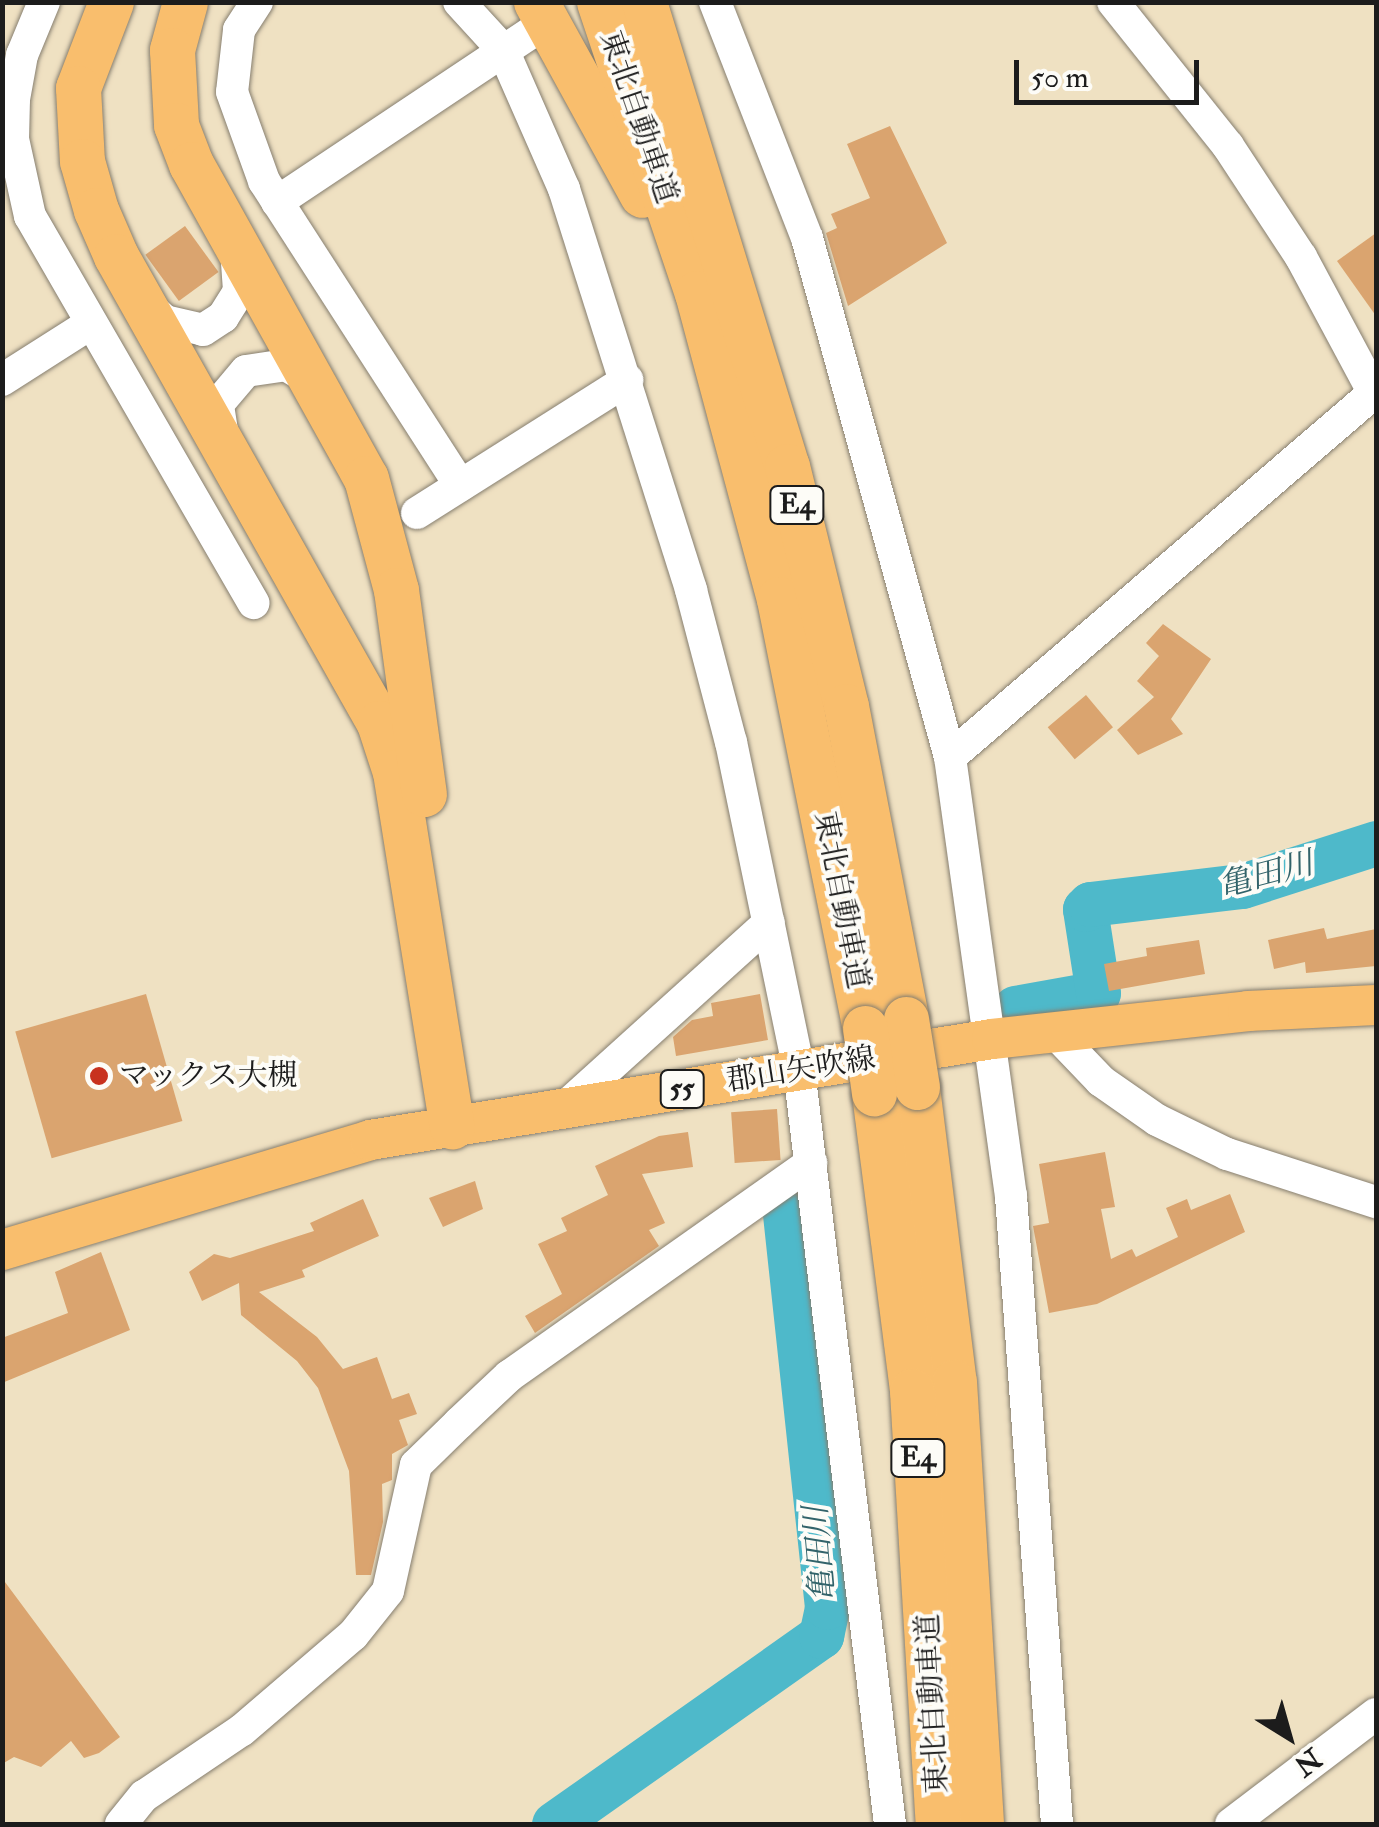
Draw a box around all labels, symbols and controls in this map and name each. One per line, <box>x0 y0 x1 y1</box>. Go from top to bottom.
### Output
street label: 東北自動車道 <box>592 26 684 208</box>
scale bar <box>1019 40 1204 102</box>
text: 50 m <box>1031 59 1089 96</box>
road number: E4 <box>767 482 827 528</box>
street label: 東北自動車道 <box>806 808 876 992</box>
water label: 亀田川 <box>1215 844 1317 906</box>
street label: 郡山矢吹線 <box>724 1040 878 1100</box>
place label: マックス大槻 <box>119 1058 299 1094</box>
marker: マックス大槻 <box>88 1065 110 1087</box>
road number: 55 <box>660 1066 704 1112</box>
road number: E4 <box>888 1435 948 1481</box>
water label: 亀田川 <box>797 1505 843 1603</box>
street label: 東北自動車道 <box>910 1613 956 1795</box>
north arrow <box>1239 1687 1339 1787</box>
text: N <box>1287 1740 1328 1783</box>

